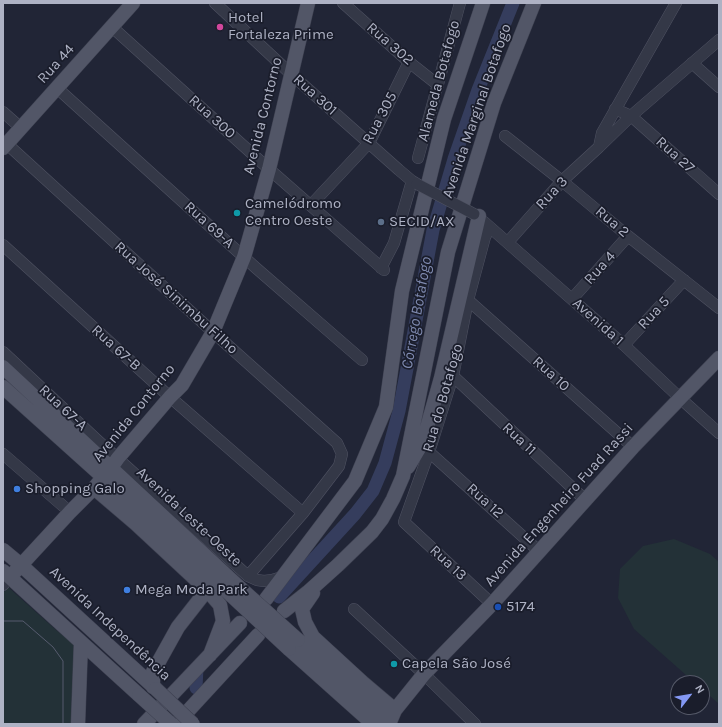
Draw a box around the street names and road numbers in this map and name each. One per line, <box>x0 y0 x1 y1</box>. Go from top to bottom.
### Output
street label: Alameda Botafogo <box>414 18 464 144</box>
street label: Rua 302 <box>363 19 417 69</box>
street label: Avenida Marginal Botafogo <box>439 21 515 201</box>
street label: Rua 44 <box>34 41 78 87</box>
street label: Avenida Contorno <box>240 55 286 177</box>
street label: Rua 301 <box>289 71 341 119</box>
street label: Rua 305 <box>359 89 401 147</box>
street label: Rua 300 <box>185 91 239 143</box>
street label: Rua 27 <box>652 133 698 177</box>
street label: Rua 3 <box>532 173 572 213</box>
street label: Rua 69-A <box>180 198 238 252</box>
street label: Rua 2 <box>591 203 633 241</box>
street label: Rua José Sinimbu Filho <box>111 238 241 358</box>
street label: Rua 4 <box>580 248 620 288</box>
street label: Rua 5 <box>634 293 674 333</box>
street label: Avenida 1 <box>569 294 627 350</box>
street label: Rua 67-B <box>88 321 144 375</box>
street label: Rua do Botafogo <box>419 342 467 454</box>
street label: Rua 10 <box>529 353 573 395</box>
street label: Avenida Contorno <box>89 360 179 466</box>
street label: Rua 67-A <box>35 381 91 435</box>
street label: Rua 11 <box>498 419 540 459</box>
street label: Avenida Engenheiro Fuad Rassi <box>481 420 637 590</box>
street label: Avenida Leste-Oeste <box>133 464 245 570</box>
street label: Rua 12 <box>463 480 507 522</box>
street label: Rua 13 <box>426 541 470 585</box>
street label: Avenida Independência <box>46 563 174 685</box>

